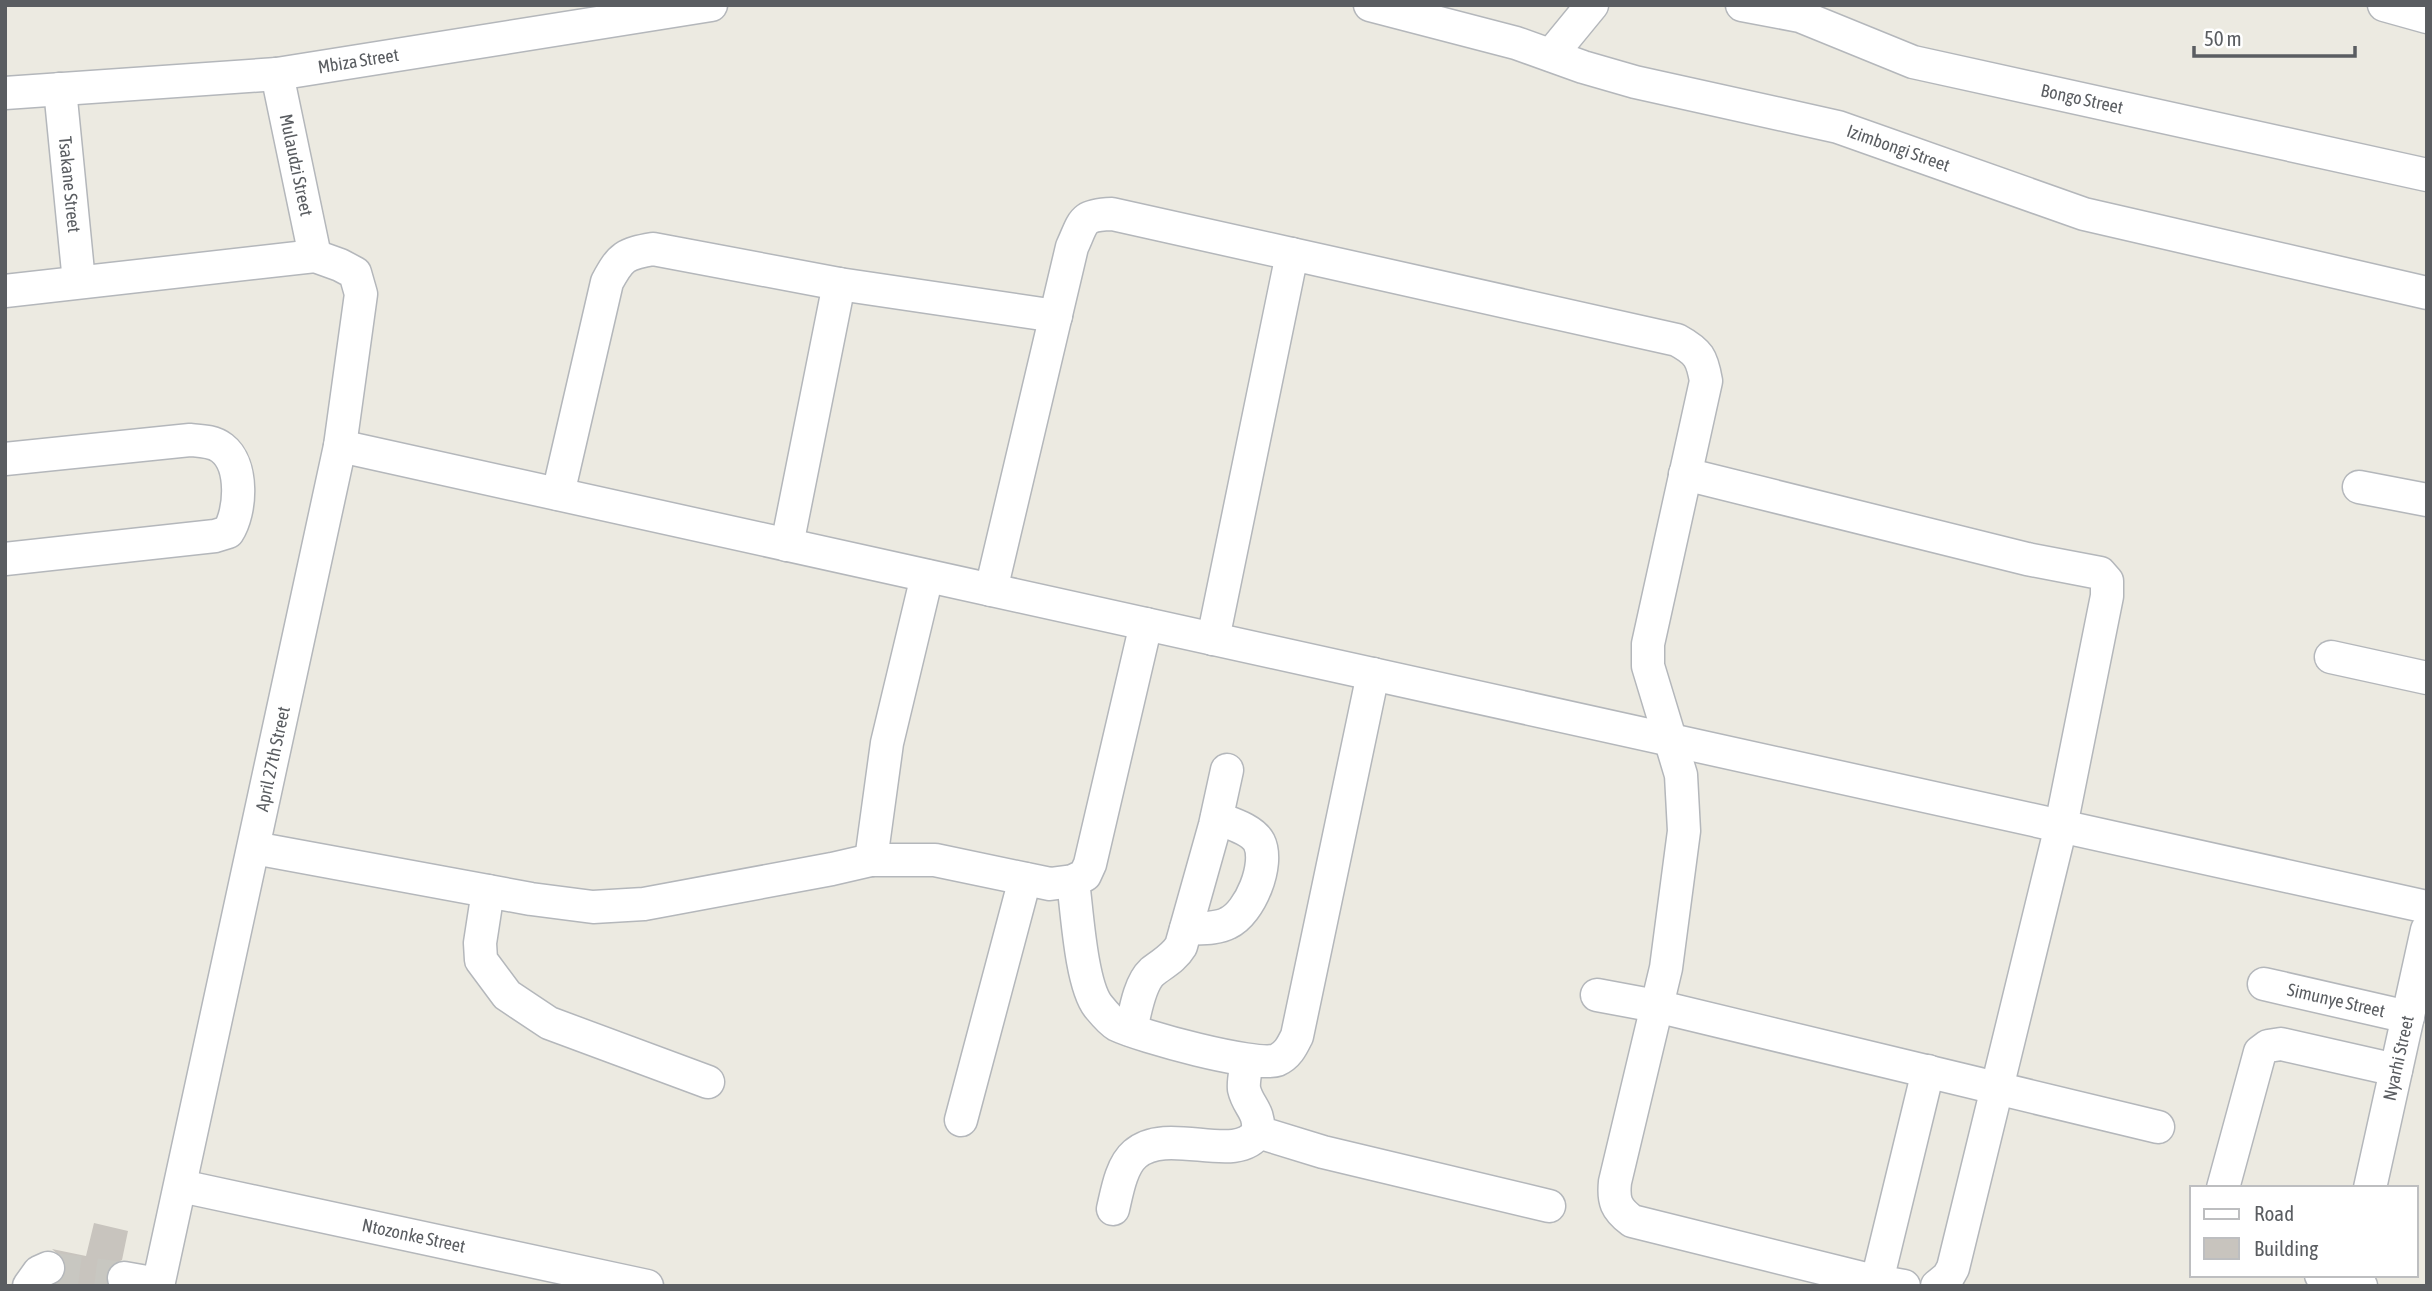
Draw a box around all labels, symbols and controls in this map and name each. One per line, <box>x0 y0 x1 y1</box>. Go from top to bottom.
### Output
scale bar <box>2194 14 2355 58</box>
text: 50 m <box>2204 26 2242 50</box>
street label: Mbiza Street <box>316 44 400 77</box>
street label: Bongo Street <box>2039 79 2125 118</box>
street label: Mulaudzi Street <box>276 112 317 218</box>
street label: Izimbongi Street <box>1844 120 1953 176</box>
street label: Tsakane Street <box>55 135 85 234</box>
street label: April 27th Street <box>251 704 294 813</box>
street label: Simunye Street <box>2285 979 2387 1021</box>
street label: Nyarhi Street <box>2379 1014 2418 1102</box>
legend <box>2190 1186 2418 1277</box>
text: Road <box>2254 1201 2294 1225</box>
street label: Ntozonke Street <box>360 1214 467 1257</box>
text: Building <box>2254 1236 2318 1260</box>

